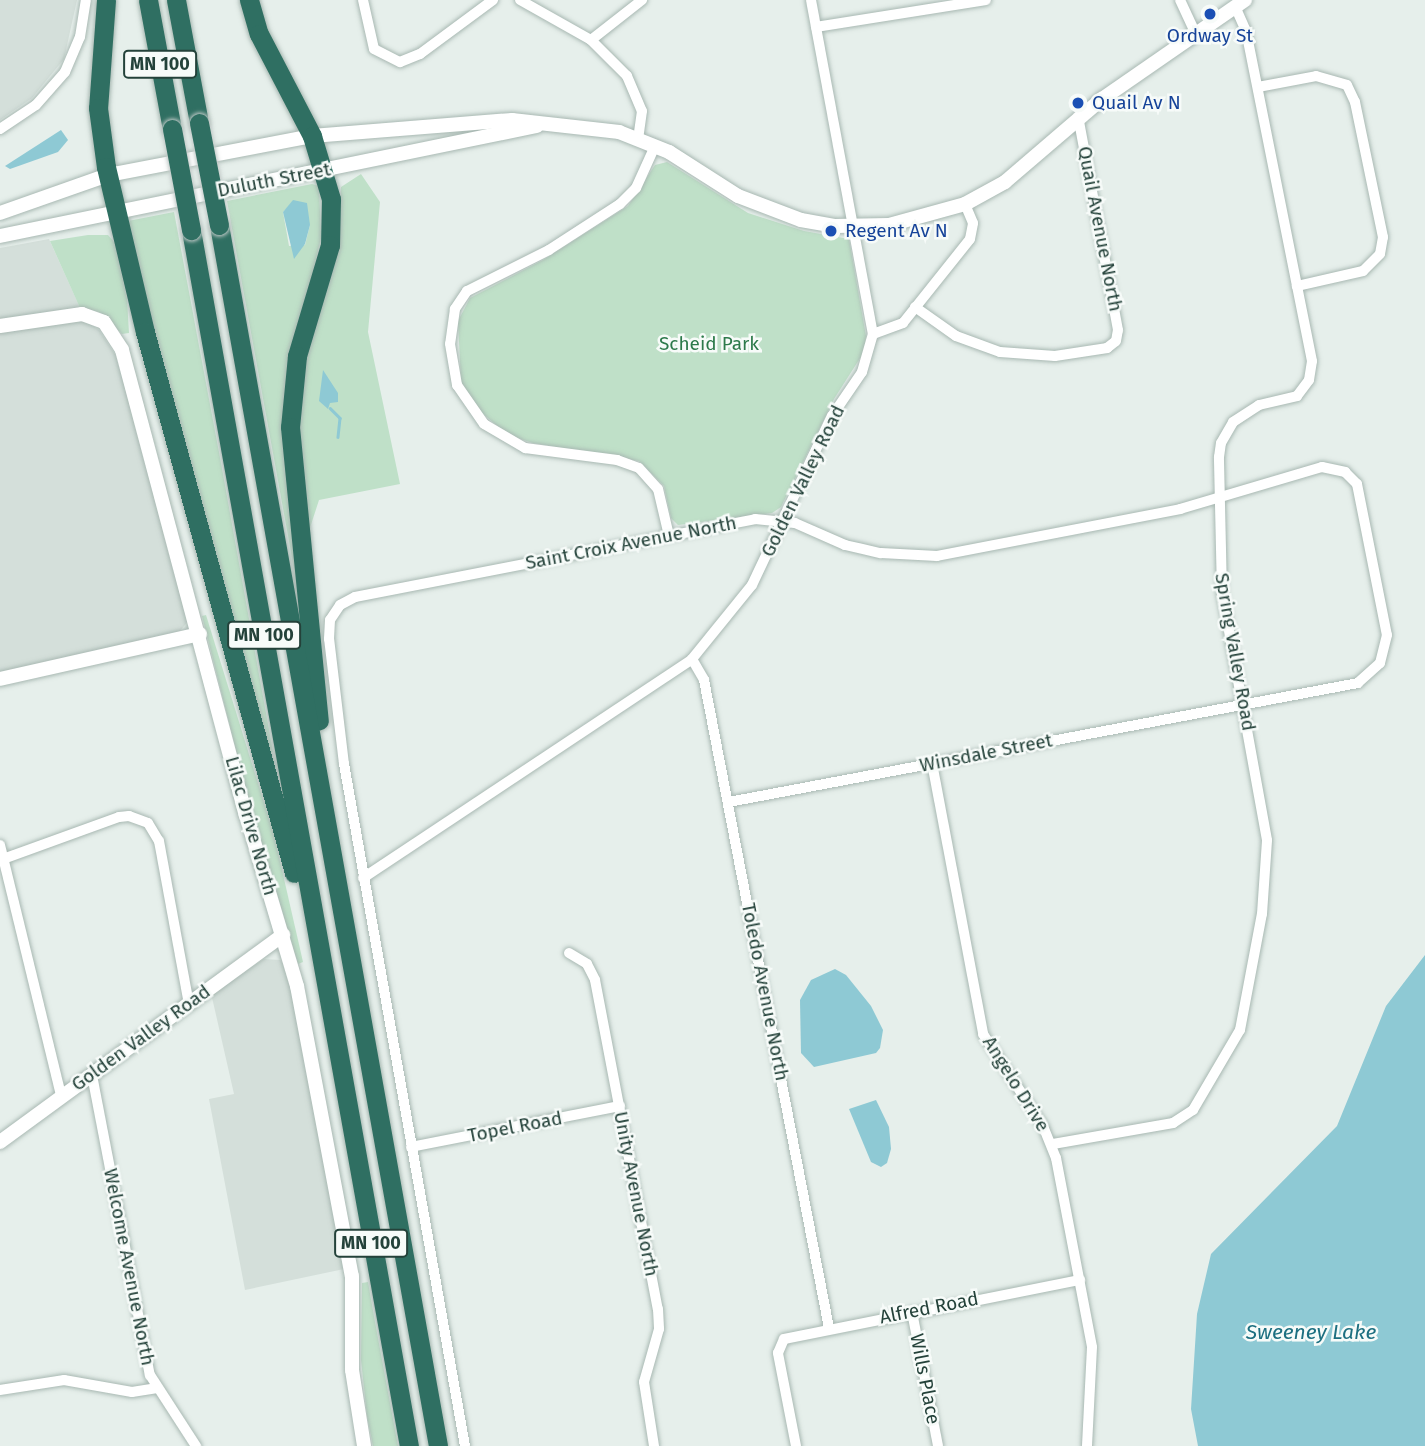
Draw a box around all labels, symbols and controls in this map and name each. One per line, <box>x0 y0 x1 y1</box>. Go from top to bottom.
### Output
marker: Ordway St <box>1202 6 1218 22</box>
place label: Ordway St <box>1167 25 1253 47</box>
road number: MN 100 <box>122 50 198 78</box>
place label: Quail Av N <box>1092 92 1181 114</box>
marker: Quail Av N <box>1070 95 1086 111</box>
street label: Quail Avenue North <box>1073 144 1127 314</box>
street label: Duluth Street <box>216 158 332 202</box>
place label: Regent Av N <box>845 220 948 242</box>
marker: Regent Av N <box>823 223 839 239</box>
park label: Scheid Park <box>659 333 759 355</box>
street label: Golden Valley Road <box>756 401 850 561</box>
street label: Saint Croix Avenue North <box>524 511 738 575</box>
street label: Spring Valley Road <box>1210 571 1260 733</box>
road number: MN 100 <box>226 620 302 650</box>
street label: Winsdale Street <box>918 729 1054 777</box>
street label: Lilac Drive North <box>220 754 282 898</box>
street label: Toledo Avenue North <box>737 901 793 1083</box>
street label: Golden Valley Road <box>67 980 215 1096</box>
street label: Angelo Drive <box>978 1032 1054 1136</box>
street label: Topel Road <box>466 1107 564 1147</box>
street label: Unity Avenue North <box>609 1110 663 1278</box>
street label: Welcome Avenue North <box>99 1167 159 1367</box>
road number: MN 100 <box>332 1228 410 1258</box>
street label: Alfred Road <box>878 1287 980 1329</box>
water label: Sweeney Lake <box>1246 1319 1376 1345</box>
street label: Wills Place <box>905 1332 945 1426</box>

